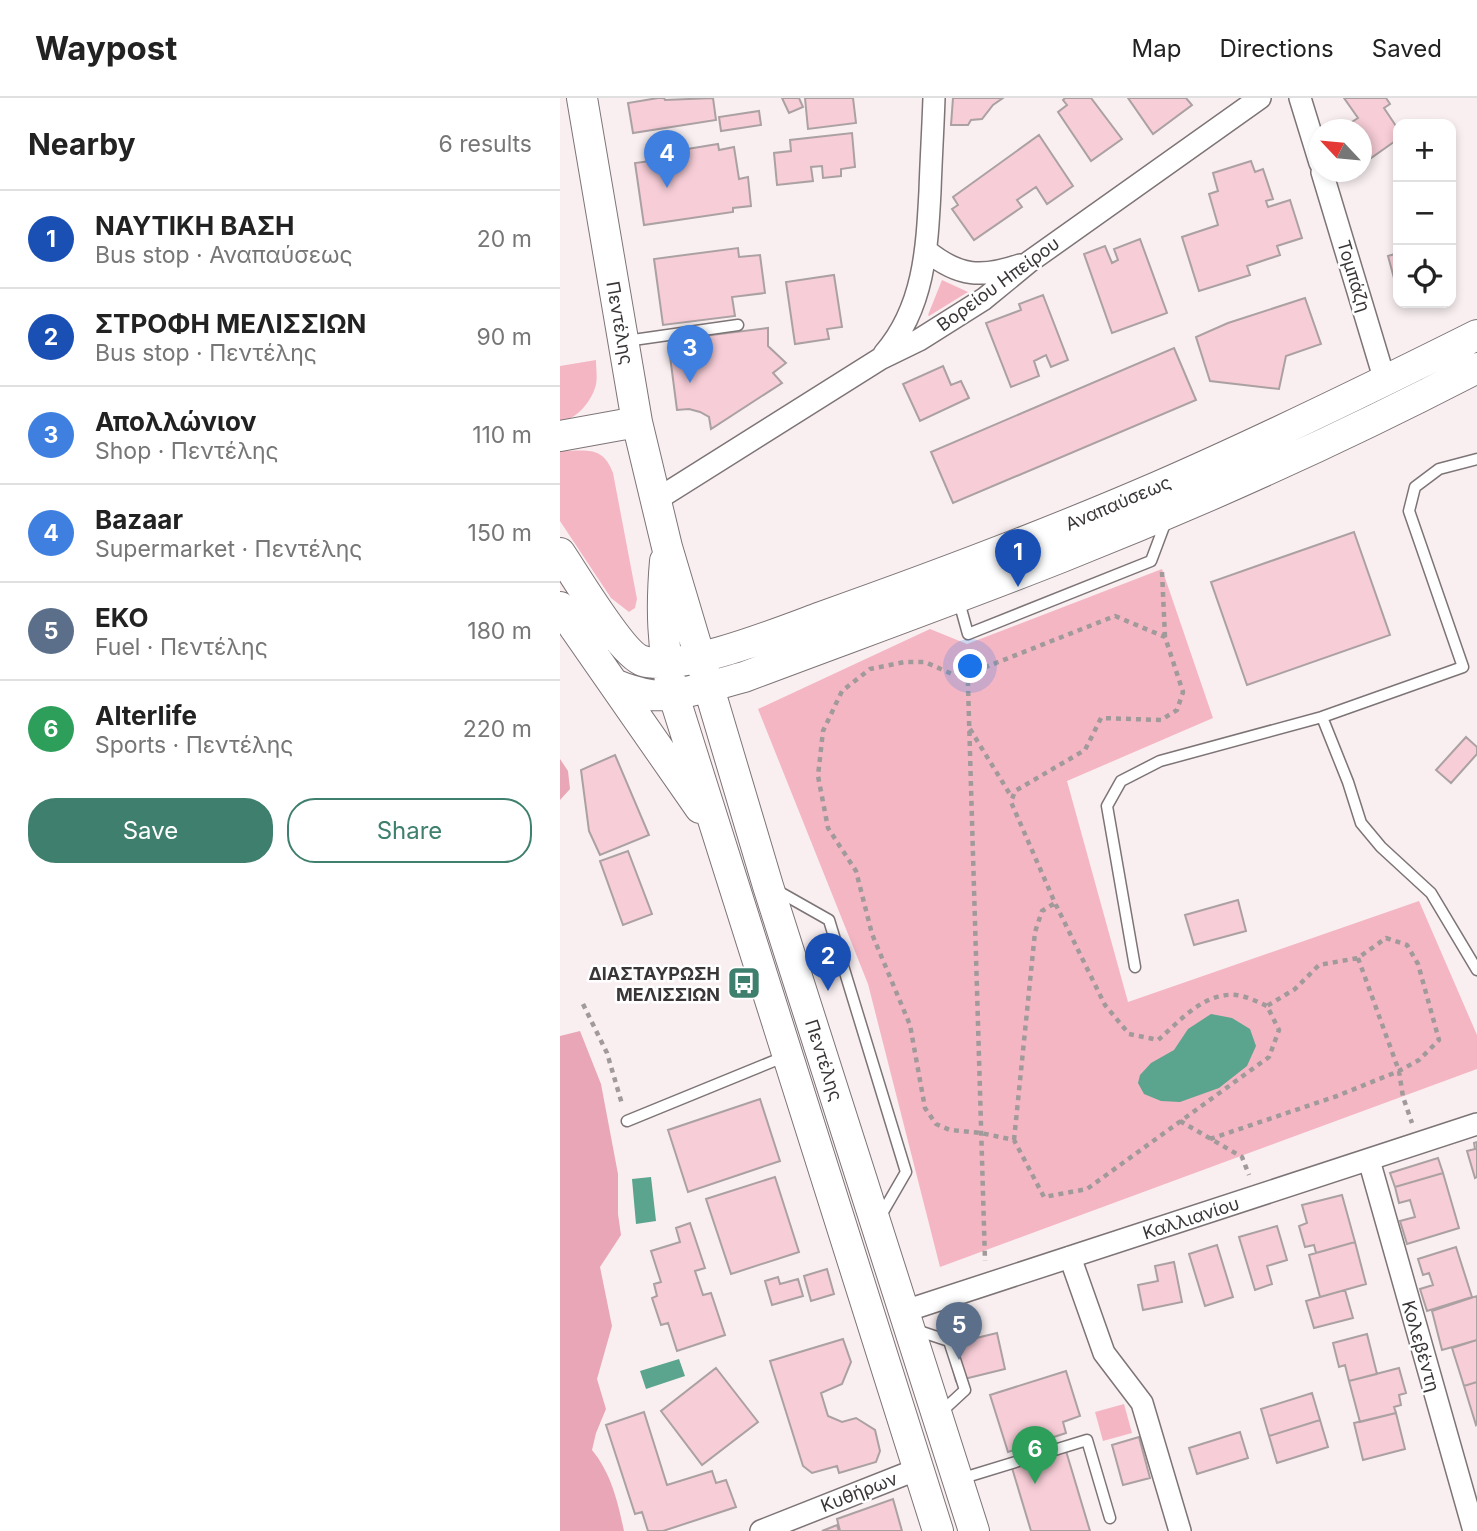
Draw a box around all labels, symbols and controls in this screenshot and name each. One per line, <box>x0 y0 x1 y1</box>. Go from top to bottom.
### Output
text: Waypost <box>35 28 177 68</box>
text: Map <box>1132 34 1181 63</box>
text: Directions <box>1219 34 1334 63</box>
text: Saved <box>1372 34 1442 63</box>
north arrow <box>1309 119 1372 182</box>
map controls <box>1393 119 1456 308</box>
button: + <box>1393 119 1456 182</box>
text: Nearby <box>28 126 136 162</box>
text: 6 results <box>438 130 532 158</box>
pin: 4 <box>644 130 690 188</box>
button: − <box>1393 182 1456 245</box>
text: ΝΑΥΤΙΚΗ ΒΑΣΗ <box>95 210 294 241</box>
text: 1 <box>46 225 56 253</box>
text: 20 m <box>477 225 532 253</box>
street label: Βορείου Ηπείρου <box>933 233 1063 335</box>
street label: Τομπάζη <box>1333 238 1375 314</box>
text: Bus stop · Αναπαύσεως <box>95 241 353 269</box>
button: locate <box>1393 245 1456 308</box>
street label: Πεντέλης <box>602 280 638 366</box>
text: ΣΤΡΟΦΗ ΜΕΛΙΣΣΙΩΝ <box>95 308 366 339</box>
text: 2 <box>44 323 58 351</box>
text: 90 m <box>477 323 532 351</box>
pin: 3 <box>667 325 713 383</box>
text: Bus stop · Πεντέλης <box>95 339 317 367</box>
text: Απολλώνιον <box>95 406 257 437</box>
text: 3 <box>44 421 58 449</box>
text: 110 m <box>472 421 532 449</box>
text: Shop · Πεντέλης <box>95 437 279 465</box>
street label: Αναπαύσεως <box>1062 471 1174 535</box>
text: Bazaar <box>95 504 183 535</box>
text: 4 <box>43 519 59 547</box>
text: 150 m <box>468 519 532 547</box>
pin: 1 <box>995 529 1041 587</box>
text: Supermarket · Πεντέλης <box>95 535 362 563</box>
text: EKO <box>95 602 149 633</box>
text: 5 <box>44 617 58 645</box>
text: 180 m <box>467 617 532 645</box>
text: Fuel · Πεντέλης <box>95 633 268 661</box>
your location <box>953 649 987 683</box>
text: Alterlife <box>95 700 197 731</box>
text: 6 <box>44 715 58 743</box>
text: 220 m <box>463 715 532 743</box>
text: Sports · Πεντέλης <box>95 731 293 759</box>
button: Save <box>28 798 273 863</box>
button: Share <box>287 798 532 863</box>
pin: 2 <box>805 933 851 991</box>
place label: ΔΙΑΣΤΑΥΡΩΣΗ ΜΕΛΙΣΣΙΩΝ <box>588 963 720 1005</box>
bus stop icon: ΔΙΑΣΤΑΥΡΩΣΗ ΜΕΛΙΣΣΙΩΝ <box>725 964 763 1002</box>
street label: Πεντέλης <box>801 1017 847 1103</box>
street label: Καλλιανίου <box>1140 1193 1242 1243</box>
street label: Κολεβέντη <box>1398 1298 1444 1394</box>
pin: 5 <box>936 1302 982 1360</box>
pin: 6 <box>1012 1426 1058 1484</box>
street label: Κυθήρων <box>818 1468 901 1516</box>

